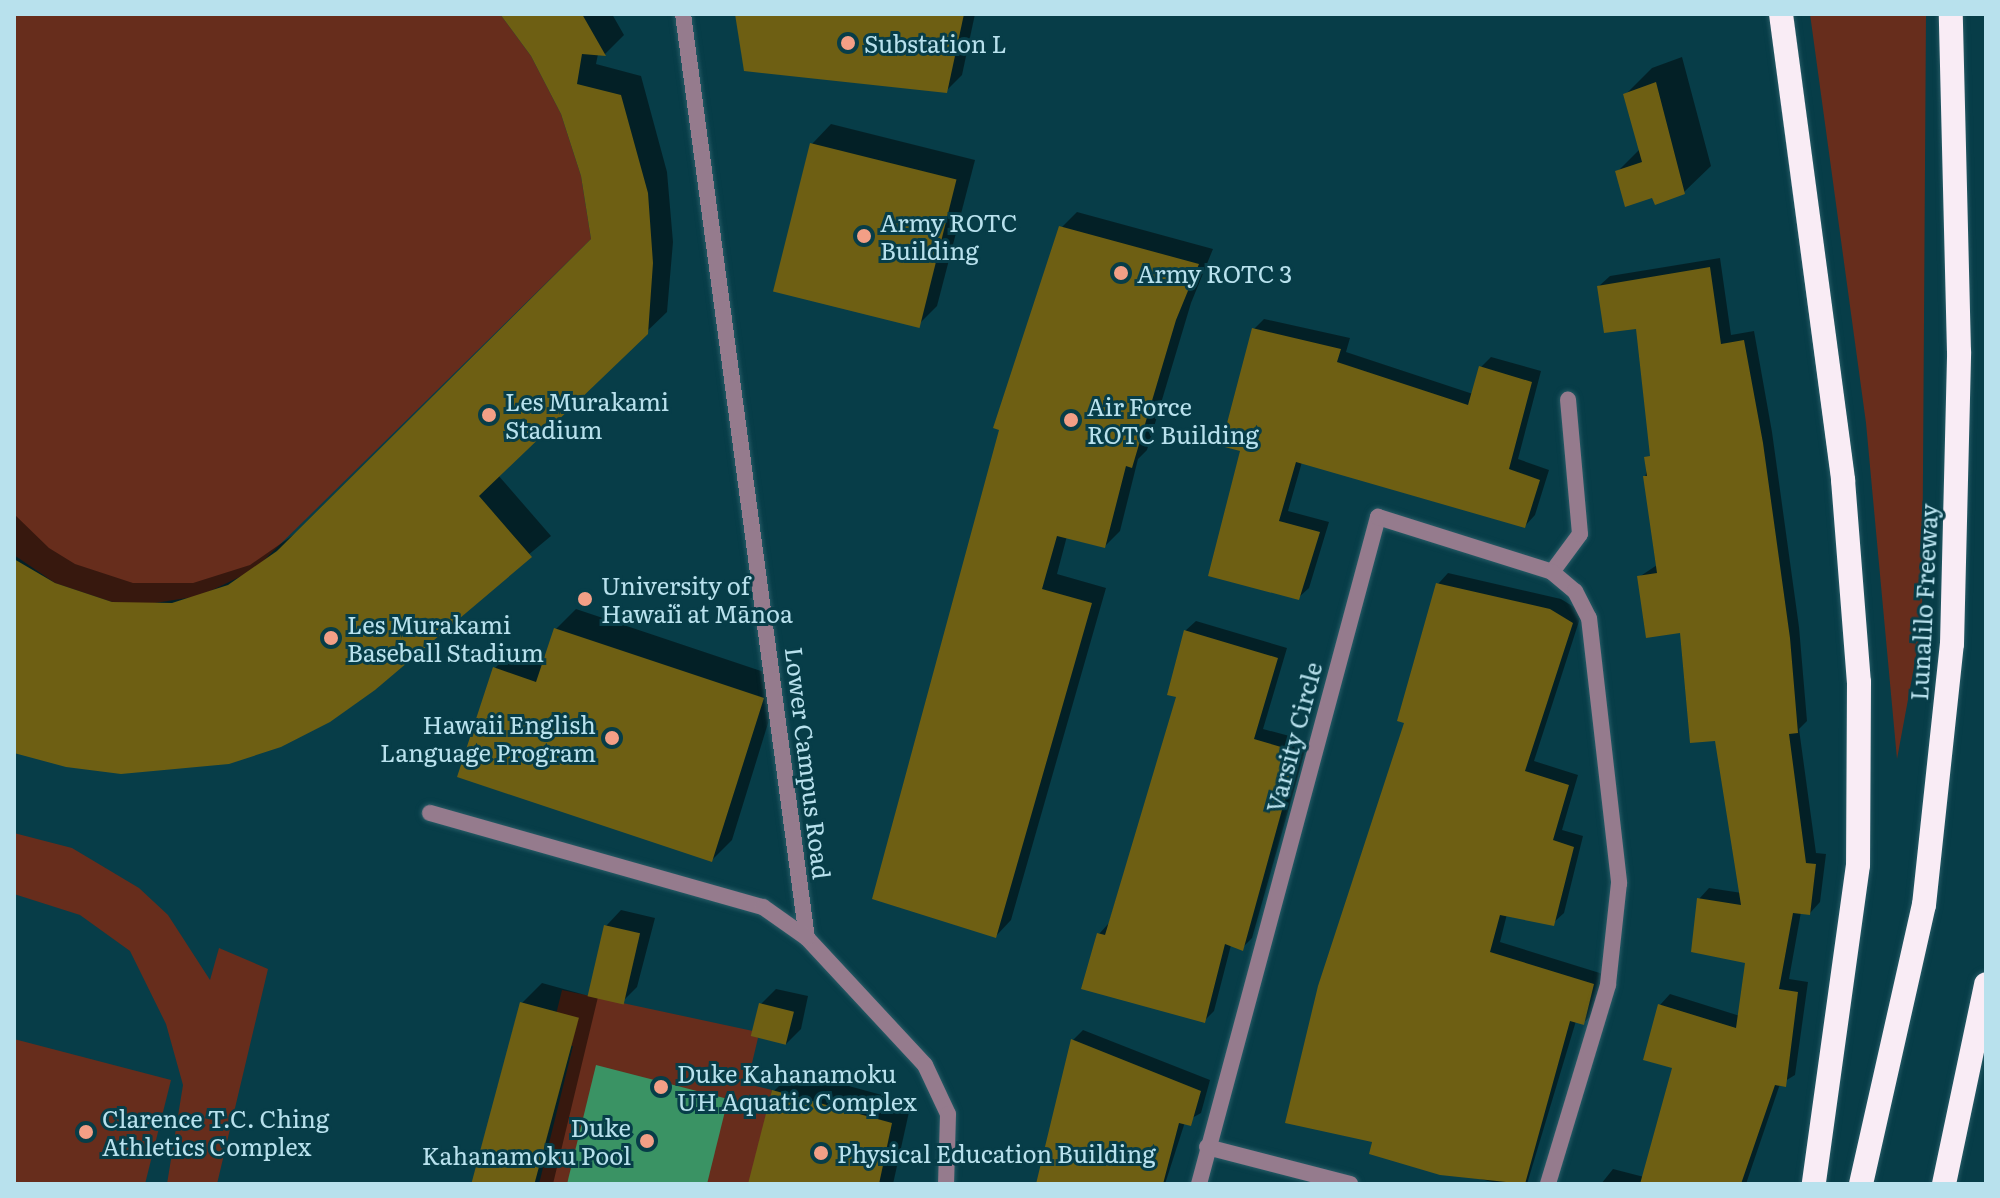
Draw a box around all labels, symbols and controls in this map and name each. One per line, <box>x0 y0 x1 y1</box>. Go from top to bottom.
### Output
place label: Substation L <box>864 29 1007 57</box>
marker: Substation L <box>839 34 857 52</box>
place label: Army ROTC Building <box>880 208 1017 264</box>
marker: Army ROTC Building <box>855 227 873 245</box>
place label: Army ROTC 3 <box>1137 259 1292 287</box>
marker: Army ROTC 3 <box>1112 264 1130 282</box>
place label: Les Murakami Stadium <box>505 387 669 443</box>
place label: Air Force ROTC Building <box>1087 392 1259 448</box>
marker: Les Murakami Stadium <box>480 406 498 424</box>
marker: Air Force ROTC Building <box>1062 411 1080 429</box>
street label: Lunalilo Freeway <box>1903 503 1943 701</box>
place label: University of Hawaiʻi at Mānoa <box>601 571 793 627</box>
marker: University of Hawaiʻi at Mānoa <box>576 590 594 608</box>
place label: Les Murakami Baseball Stadium <box>347 610 544 666</box>
marker: Les Murakami Baseball Stadium <box>322 629 340 647</box>
street label: Lower Campus Road <box>780 645 838 881</box>
street label: Varsity Circle <box>1259 659 1327 815</box>
place label: Hawaii English Language Program <box>380 710 596 766</box>
marker: Hawaii English Language Program <box>603 729 621 747</box>
place label: Duke Kahanamoku UH Aquatic Complex <box>677 1059 917 1115</box>
marker: Duke Kahanamoku UH Aquatic Complex <box>652 1078 670 1096</box>
place label: Clarence T.C. Ching Athletics Complex <box>102 1104 329 1160</box>
place label: Duke Kahanamoku Pool <box>422 1113 631 1169</box>
marker: Clarence T.C. Ching Athletics Complex <box>77 1123 95 1141</box>
marker: Duke Kahanamoku Pool <box>638 1132 656 1150</box>
place label: Physical Education Building <box>837 1139 1156 1167</box>
marker: Physical Education Building <box>812 1144 830 1162</box>

